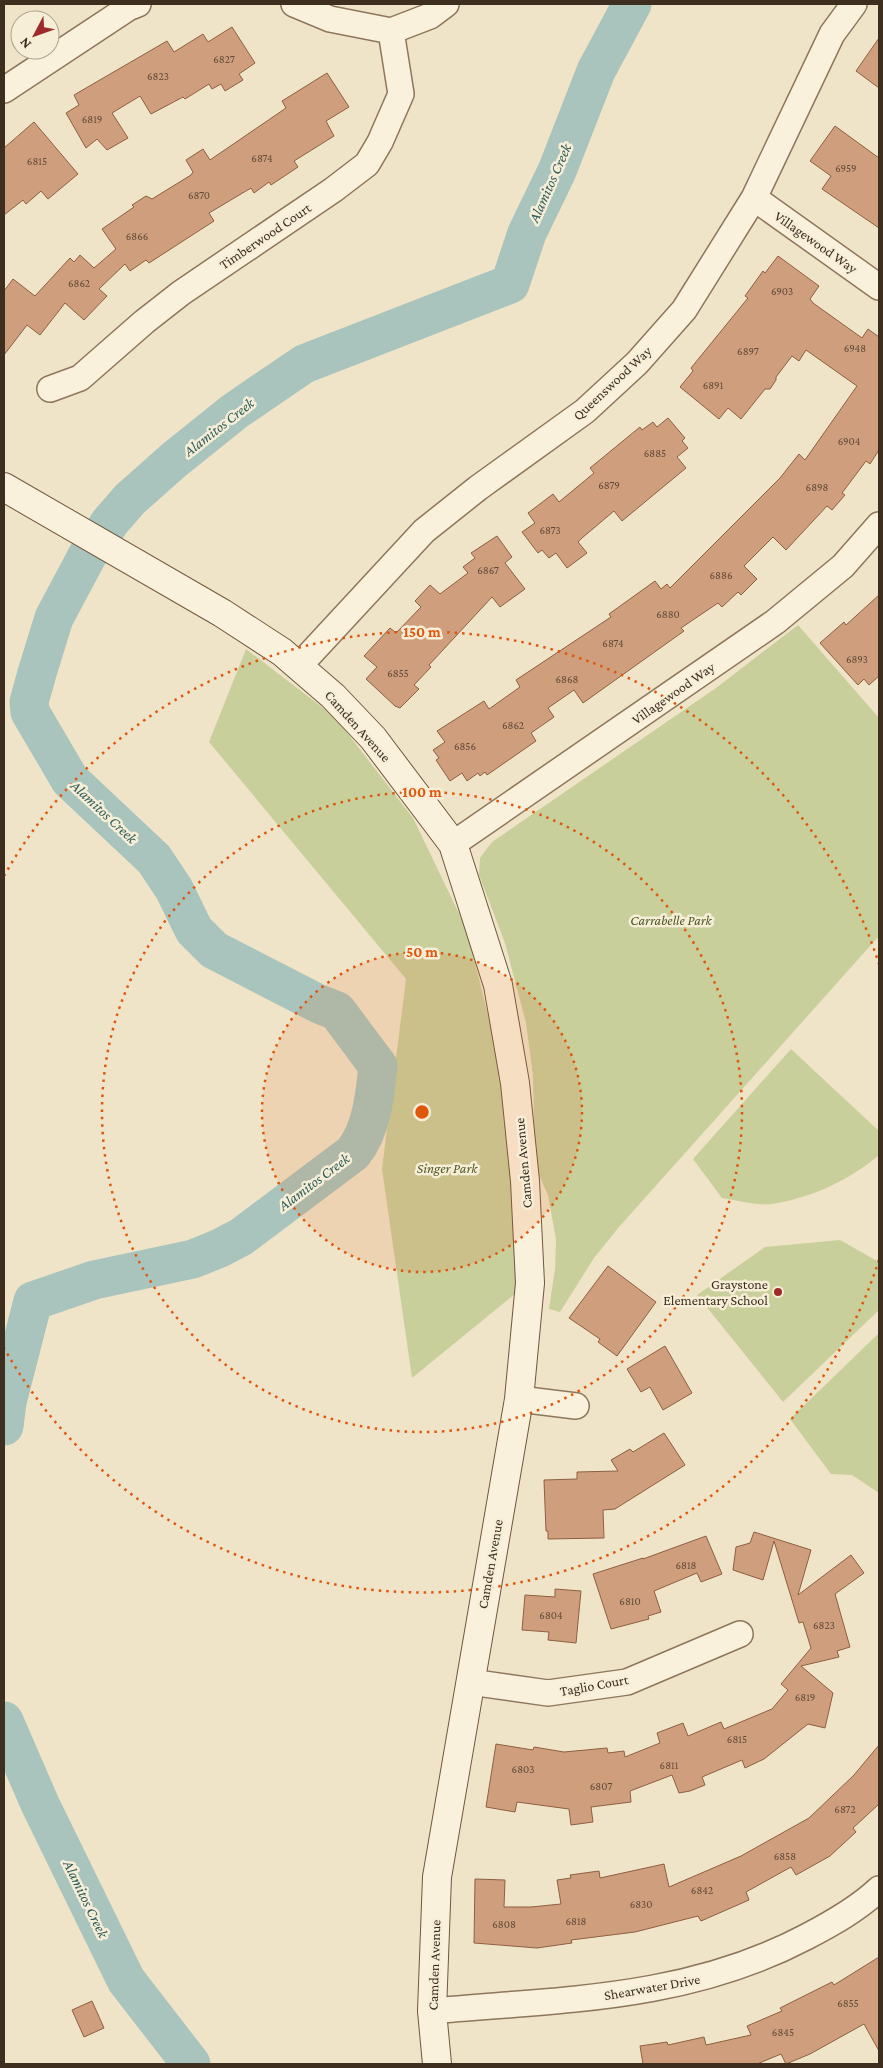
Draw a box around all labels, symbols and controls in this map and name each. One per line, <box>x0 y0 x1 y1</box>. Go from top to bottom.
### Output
north arrow <box>10 10 60 60</box>
text: N <box>16 34 34 52</box>
house number: 6827 <box>213 53 235 65</box>
house number: 6823 <box>147 70 169 82</box>
house number: 6819 <box>82 113 102 125</box>
water label: Alamitos Creek <box>525 140 575 226</box>
house number: 6874 <box>251 152 273 164</box>
house number: 6815 <box>27 155 47 167</box>
house number: 6959 <box>835 162 857 174</box>
house number: 6870 <box>188 189 210 201</box>
street label: Timberwood Court <box>216 199 314 273</box>
street label: Villagewood Way <box>772 208 861 277</box>
house number: 6866 <box>126 230 148 242</box>
house number: 6862 <box>68 277 90 289</box>
house number: 6903 <box>771 285 793 297</box>
street label: Queenswood Way <box>570 342 655 423</box>
house number: 6948 <box>844 342 866 354</box>
house number: 6897 <box>737 345 759 357</box>
house number: 6891 <box>703 379 724 391</box>
water label: Alamitos Creek <box>180 394 258 460</box>
house number: 6904 <box>838 435 861 447</box>
house number: 6885 <box>644 447 666 459</box>
house number: 6879 <box>598 479 620 491</box>
house number: 6898 <box>806 481 829 493</box>
house number: 6873 <box>539 524 561 536</box>
house number: 6867 <box>477 564 499 576</box>
house number: 6886 <box>709 569 733 581</box>
house number: 6880 <box>656 608 680 620</box>
text: 150 m <box>403 624 441 640</box>
house number: 6874 <box>602 637 624 649</box>
house number: 6893 <box>846 653 868 665</box>
street label: Villagewood Way <box>629 658 718 727</box>
house number: 6855 <box>387 667 409 679</box>
house number: 6868 <box>555 673 579 685</box>
street label: Camden Avenue <box>322 687 394 765</box>
house number: 6862 <box>502 719 524 731</box>
house number: 6856 <box>454 740 476 752</box>
water label: Alamitos Creek <box>67 777 141 848</box>
text: 100 m <box>402 784 442 800</box>
park label: Carrabelle Park <box>630 912 713 928</box>
text: 50 m <box>406 944 438 960</box>
centre of rings <box>413 1103 431 1121</box>
street label: Camden Avenue <box>511 1117 535 1209</box>
water label: Alamitos Creek <box>275 1149 354 1214</box>
park label: Singer Park <box>417 1160 478 1176</box>
place label: Graystone Elementary School <box>663 1276 768 1308</box>
marker: Graystone Elementary School <box>772 1286 784 1298</box>
street label: Camden Avenue <box>474 1518 506 1610</box>
house number: 6818 <box>675 1559 697 1571</box>
house number: 6810 <box>619 1595 641 1607</box>
house number: 6804 <box>539 1609 563 1621</box>
house number: 6823 <box>813 1619 835 1631</box>
street label: Taglio Court <box>558 1671 630 1699</box>
house number: 6819 <box>795 1691 815 1703</box>
house number: 6815 <box>727 1733 747 1745</box>
house number: 6811 <box>660 1759 679 1771</box>
house number: 6803 <box>512 1763 534 1775</box>
house number: 6807 <box>590 1780 612 1792</box>
house number: 6872 <box>834 1803 856 1815</box>
house number: 6858 <box>774 1850 796 1862</box>
water label: Alamitos Creek <box>60 1857 112 1942</box>
house number: 6842 <box>691 1884 713 1896</box>
house number: 6830 <box>630 1898 652 1910</box>
house number: 6818 <box>565 1915 587 1927</box>
house number: 6808 <box>492 1918 516 1930</box>
street label: Camden Avenue <box>424 1919 444 2011</box>
street label: Shearwater Drive <box>603 1971 701 2003</box>
house number: 6855 <box>837 1997 859 2009</box>
house number: 6845 <box>772 2026 794 2038</box>

